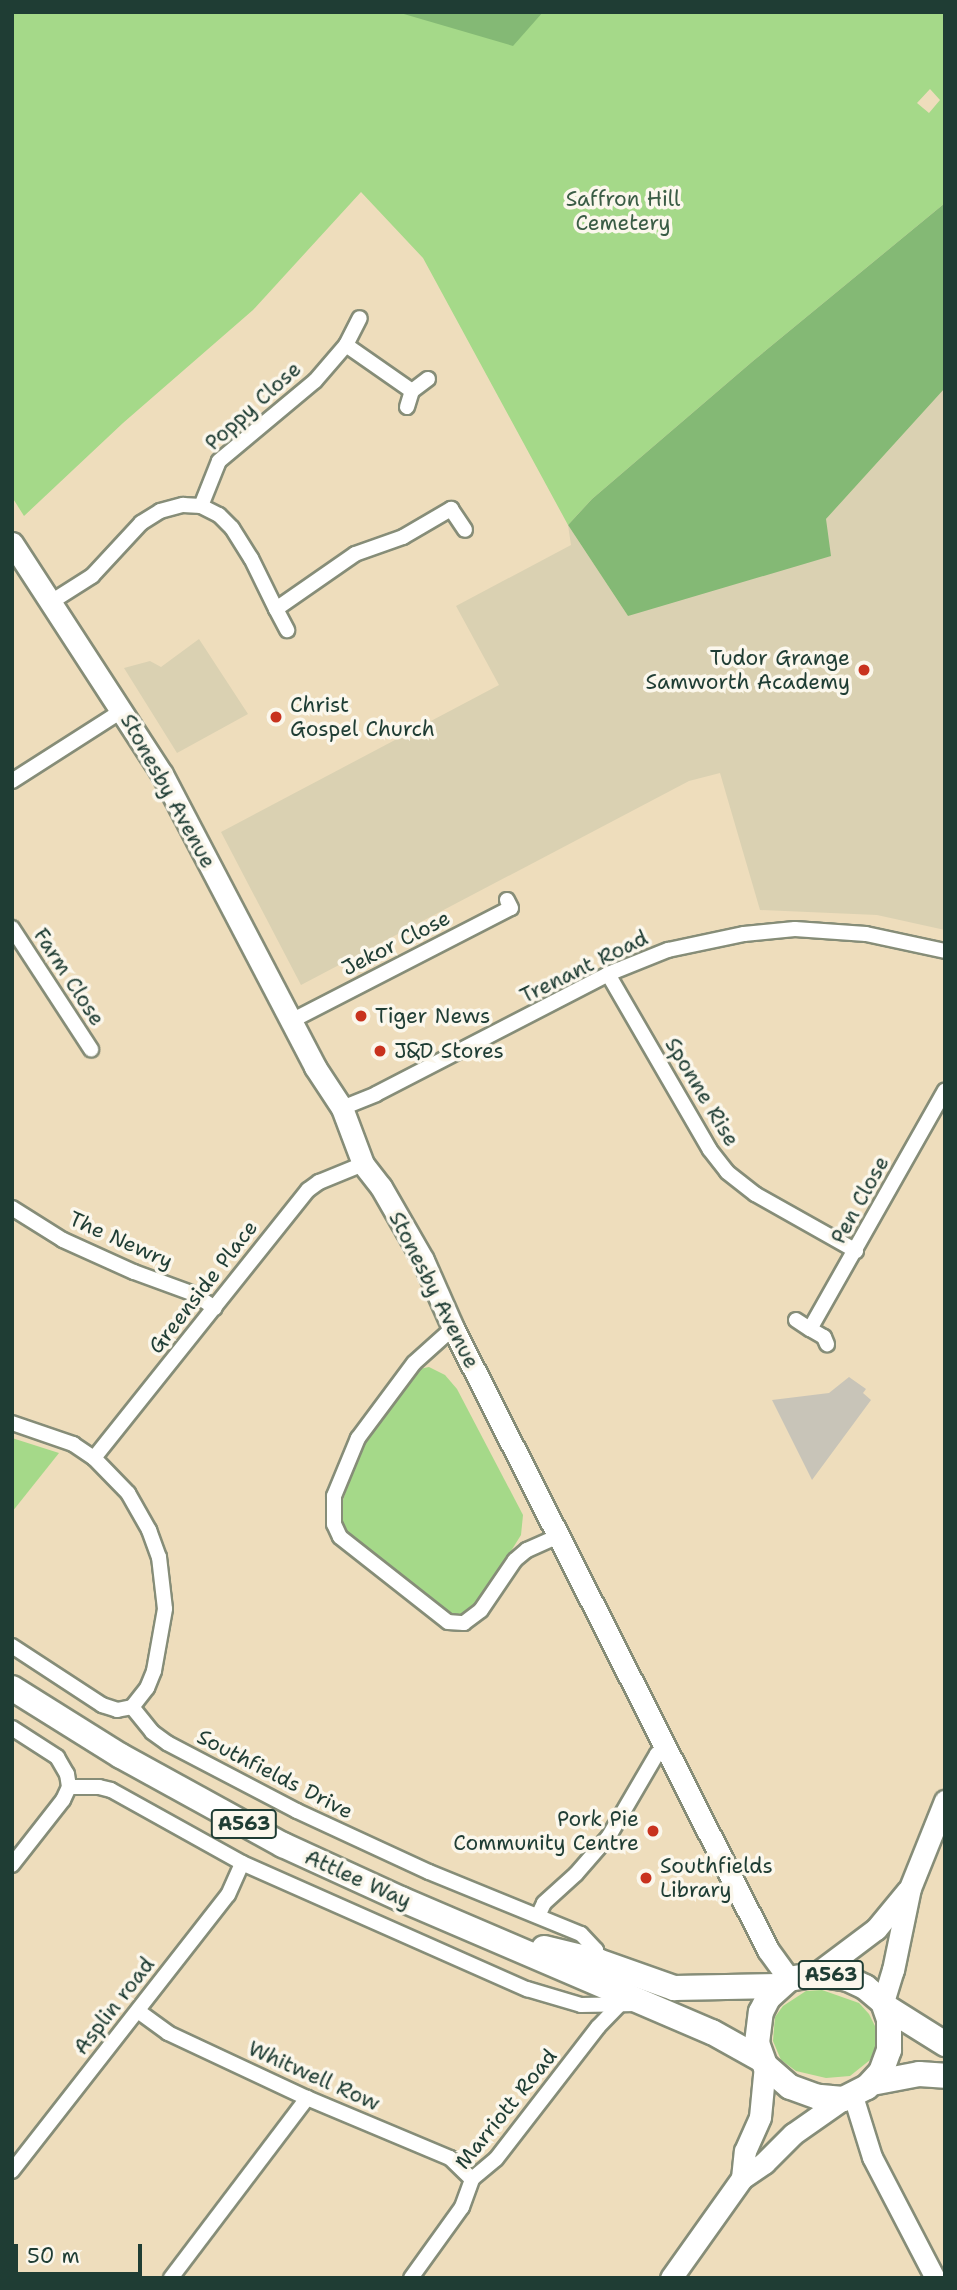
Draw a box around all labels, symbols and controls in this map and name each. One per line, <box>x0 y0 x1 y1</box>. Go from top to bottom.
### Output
park label: Saffron Hill Cemetery <box>566 186 680 236</box>
street label: Poppy Close <box>200 356 306 456</box>
place label: Tudor Grange Samworth Academy <box>646 645 850 695</box>
marker: Tudor Grange Samworth Academy <box>856 662 872 678</box>
place label: Christ Gospel Church <box>290 692 435 742</box>
street label: Stonesby Avenue <box>115 709 221 873</box>
marker: Christ Gospel Church <box>268 709 284 725</box>
street label: Jekor Close <box>338 905 454 981</box>
street label: Farm Close <box>28 924 110 1030</box>
street label: Trenant Road <box>516 925 652 1009</box>
place label: Tiger News <box>375 1003 490 1029</box>
marker: Tiger News <box>353 1008 369 1024</box>
street label: Sponne Rise <box>660 1033 744 1151</box>
place label: J&D Stores <box>394 1038 504 1064</box>
marker: J&D Stores <box>372 1043 388 1059</box>
street label: Pen Close <box>826 1152 894 1248</box>
street label: The Newry <box>65 1206 177 1274</box>
street label: Stonesby Avenue <box>384 1207 484 1373</box>
street label: Greenside Place <box>143 1215 263 1359</box>
street label: Southfields Drive <box>193 1724 357 1824</box>
place label: Pork Pie Community Centre <box>453 1806 639 1856</box>
road number: A563 <box>211 1808 277 1840</box>
marker: Pork Pie Community Centre <box>645 1823 661 1839</box>
street label: Attlee Way <box>301 1844 415 1914</box>
place label: Southfields Library <box>660 1853 773 1903</box>
marker: Southfields Library <box>638 1870 654 1886</box>
street label: Asplin road <box>68 1952 160 2060</box>
road number: A563 <box>798 1960 864 1991</box>
street label: Whitwell Row <box>244 2036 384 2116</box>
street label: Marriott Road <box>450 2044 562 2174</box>
scale bar <box>18 2230 145 2274</box>
text: 50 m <box>27 2242 80 2270</box>

